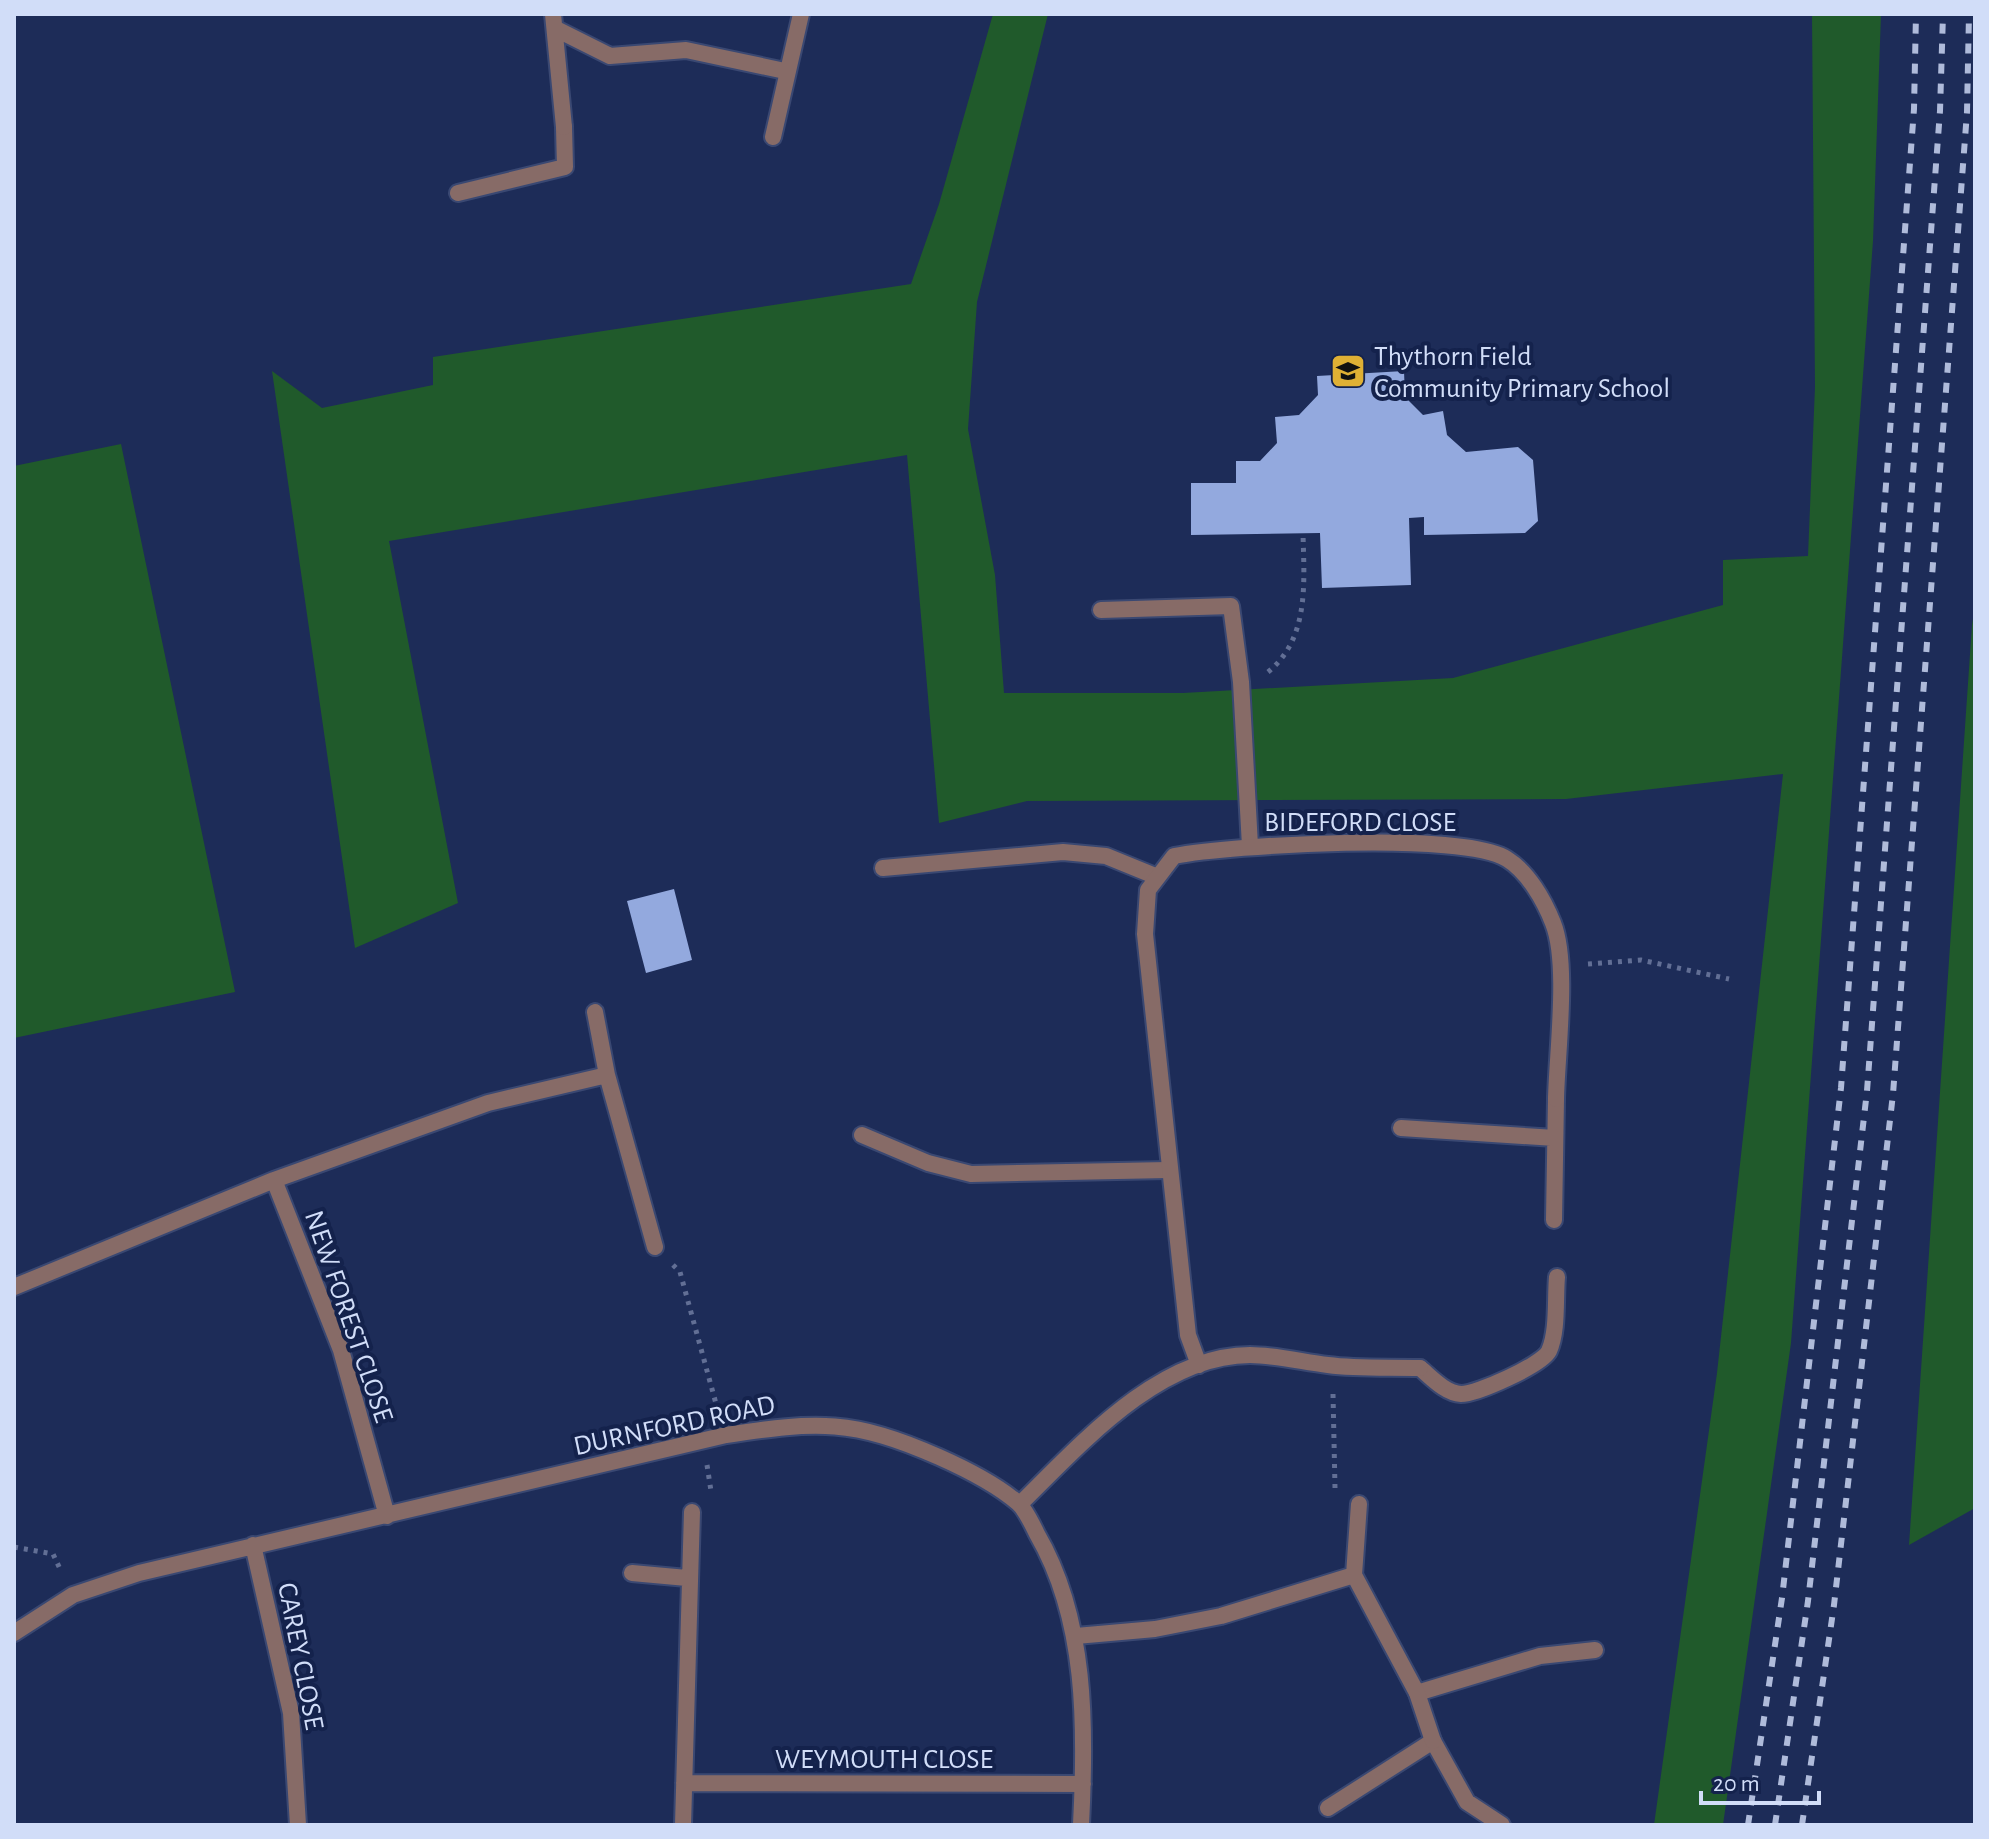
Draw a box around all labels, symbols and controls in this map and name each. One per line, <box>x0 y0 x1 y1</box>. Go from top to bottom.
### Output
place label: Thythorn Field Community Primary School <box>1374 343 1670 403</box>
school or university icon: Thythorn Field Community Primary School <box>1329 352 1367 390</box>
street label: BIDEFORD CLOSE <box>1264 809 1456 837</box>
street label: NEW FOREST CLOSE <box>299 1207 397 1426</box>
street label: DURNFORD ROAD <box>571 1391 778 1461</box>
street label: CAREY CLOSE <box>272 1581 328 1732</box>
street label: WEYMOUTH CLOSE <box>775 1746 993 1774</box>
scale bar <box>1701 1755 1819 1805</box>
text: 20 m <box>1713 1772 1760 1796</box>

